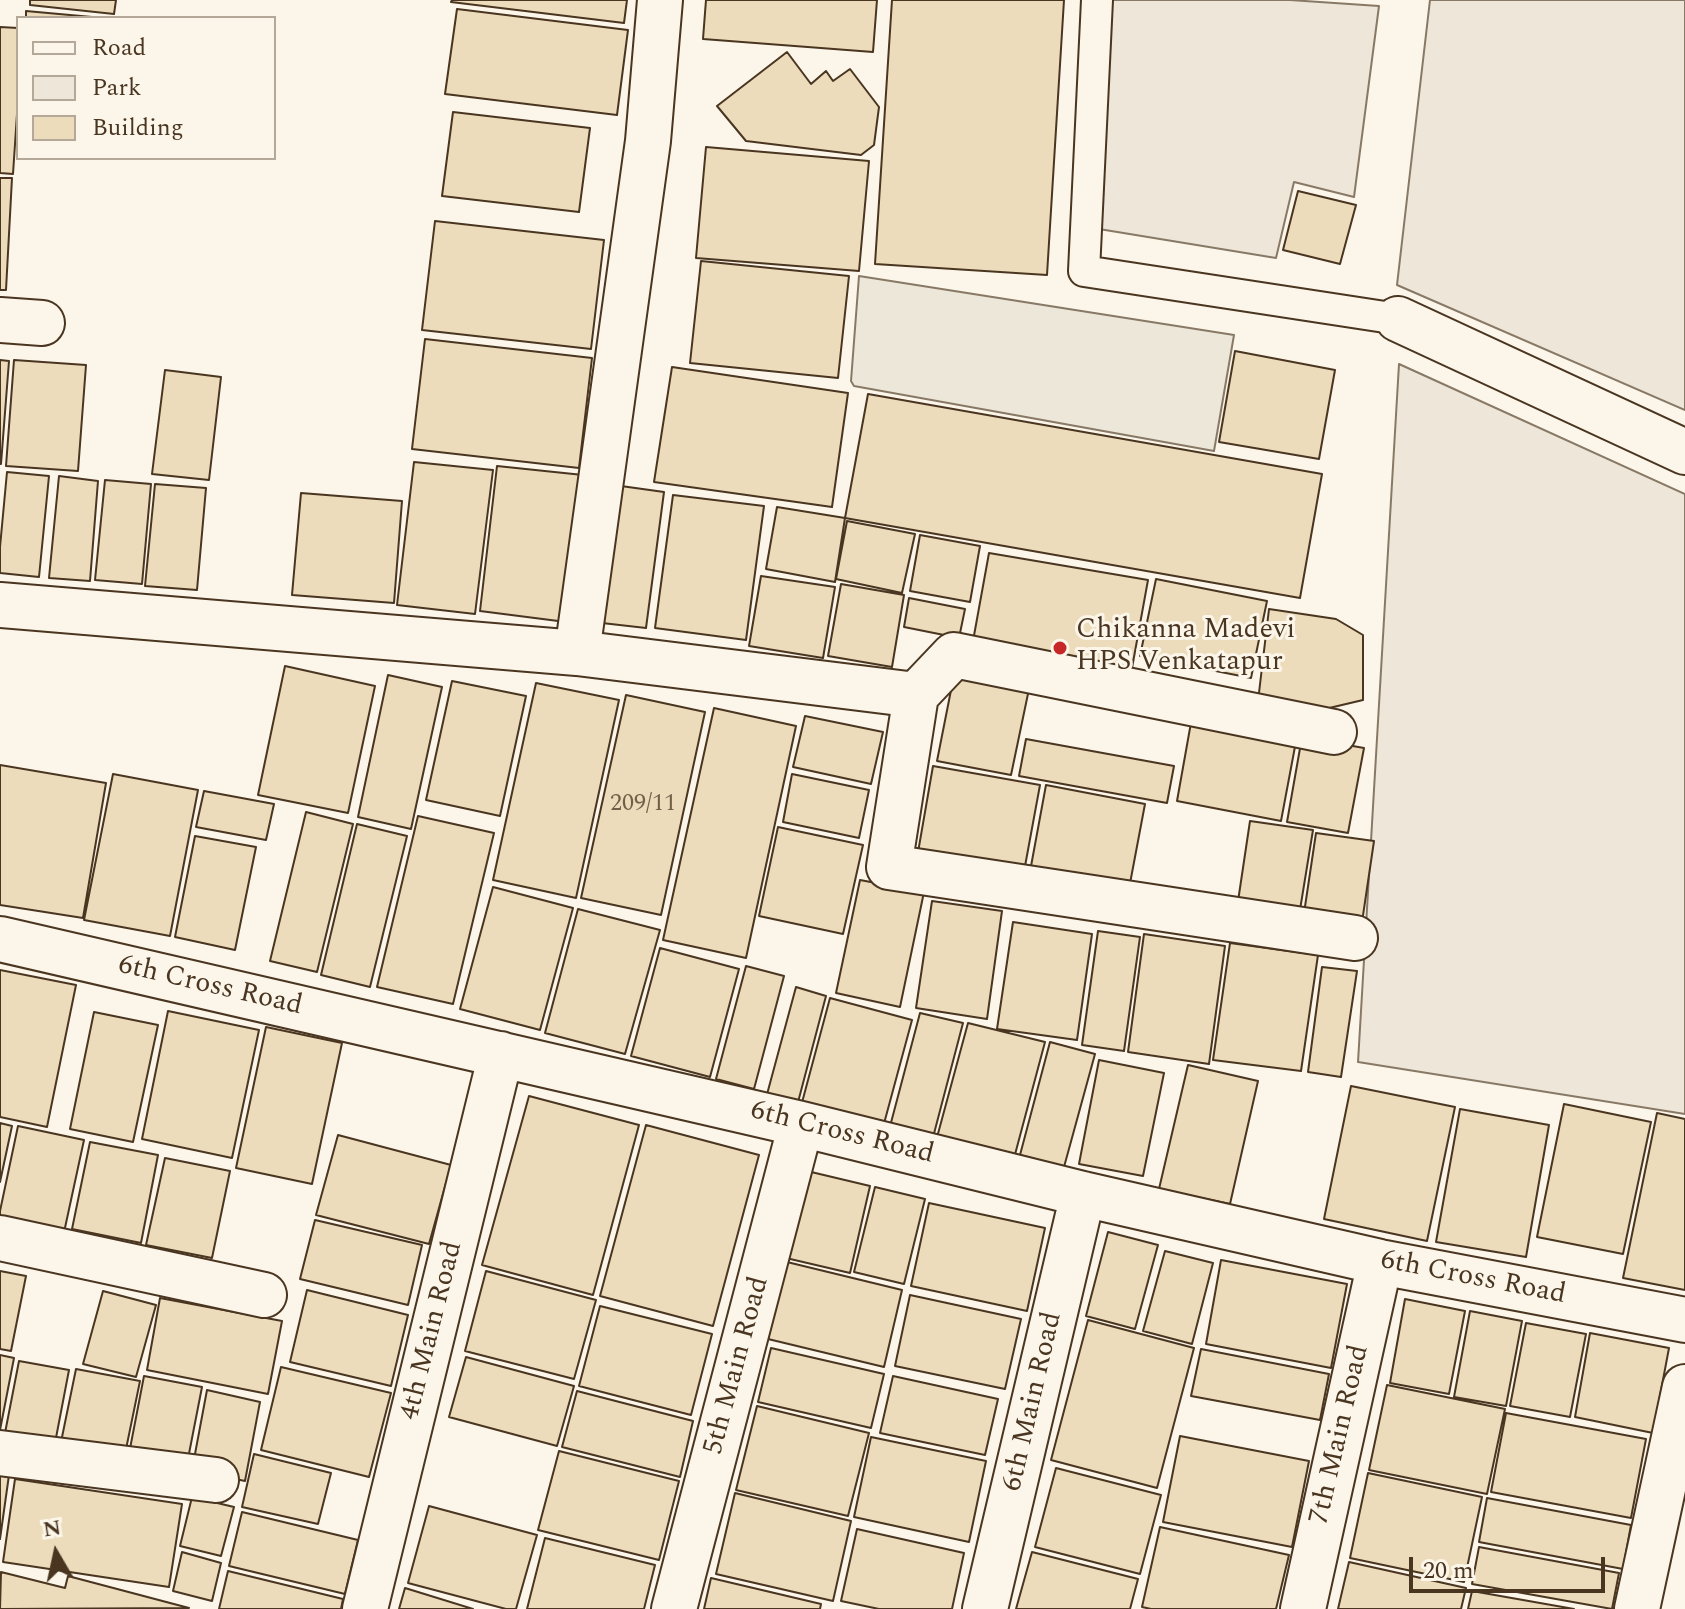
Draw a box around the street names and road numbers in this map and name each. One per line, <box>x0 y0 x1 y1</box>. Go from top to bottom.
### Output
street label: 6th Cross Road <box>115 950 305 1024</box>
street label: 6th Cross Road <box>747 1095 937 1173</box>
street label: 4th Main Road <box>395 1238 471 1424</box>
street label: 6th Cross Road <box>1378 1245 1568 1313</box>
street label: 5th Main Road <box>698 1273 778 1459</box>
street label: 6th Main Road <box>997 1309 1071 1495</box>
street label: 7th Main Road <box>1304 1342 1378 1528</box>

